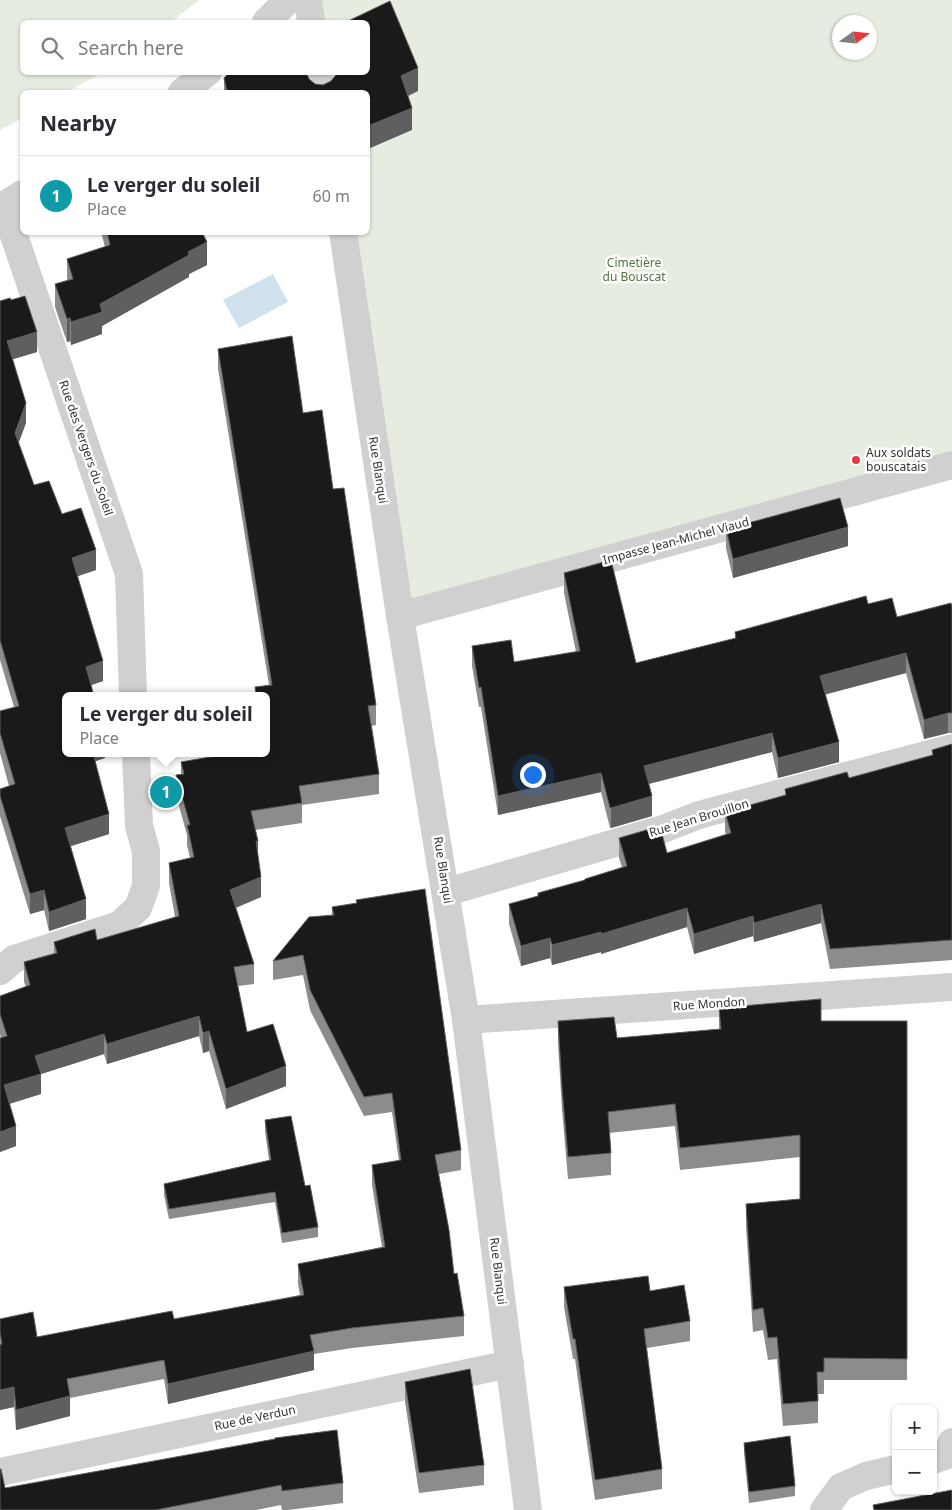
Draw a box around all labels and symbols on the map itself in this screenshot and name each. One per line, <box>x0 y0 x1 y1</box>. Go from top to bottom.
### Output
north arrow <box>832 15 877 60</box>
park label: Cimetière du Bouscat <box>603 254 666 285</box>
street label: Rue des Vergers du Soleil <box>55 378 118 518</box>
street label: Rue Blanqui <box>365 435 392 505</box>
place label: Aux soldats bouscatais <box>866 444 931 475</box>
marker: Aux soldats bouscatais <box>850 454 862 466</box>
street label: Impasse Jean-Michel Viaud <box>601 513 751 568</box>
your location <box>520 762 546 788</box>
pin: 1 <box>150 773 182 811</box>
street label: Rue Jean Brouillon <box>647 794 751 841</box>
street label: Rue Blanqui <box>430 835 457 905</box>
street label: Rue Mondon <box>672 992 746 1015</box>
street label: Rue Blanqui <box>486 1236 511 1306</box>
street label: Rue de Verdun <box>213 1401 297 1434</box>

